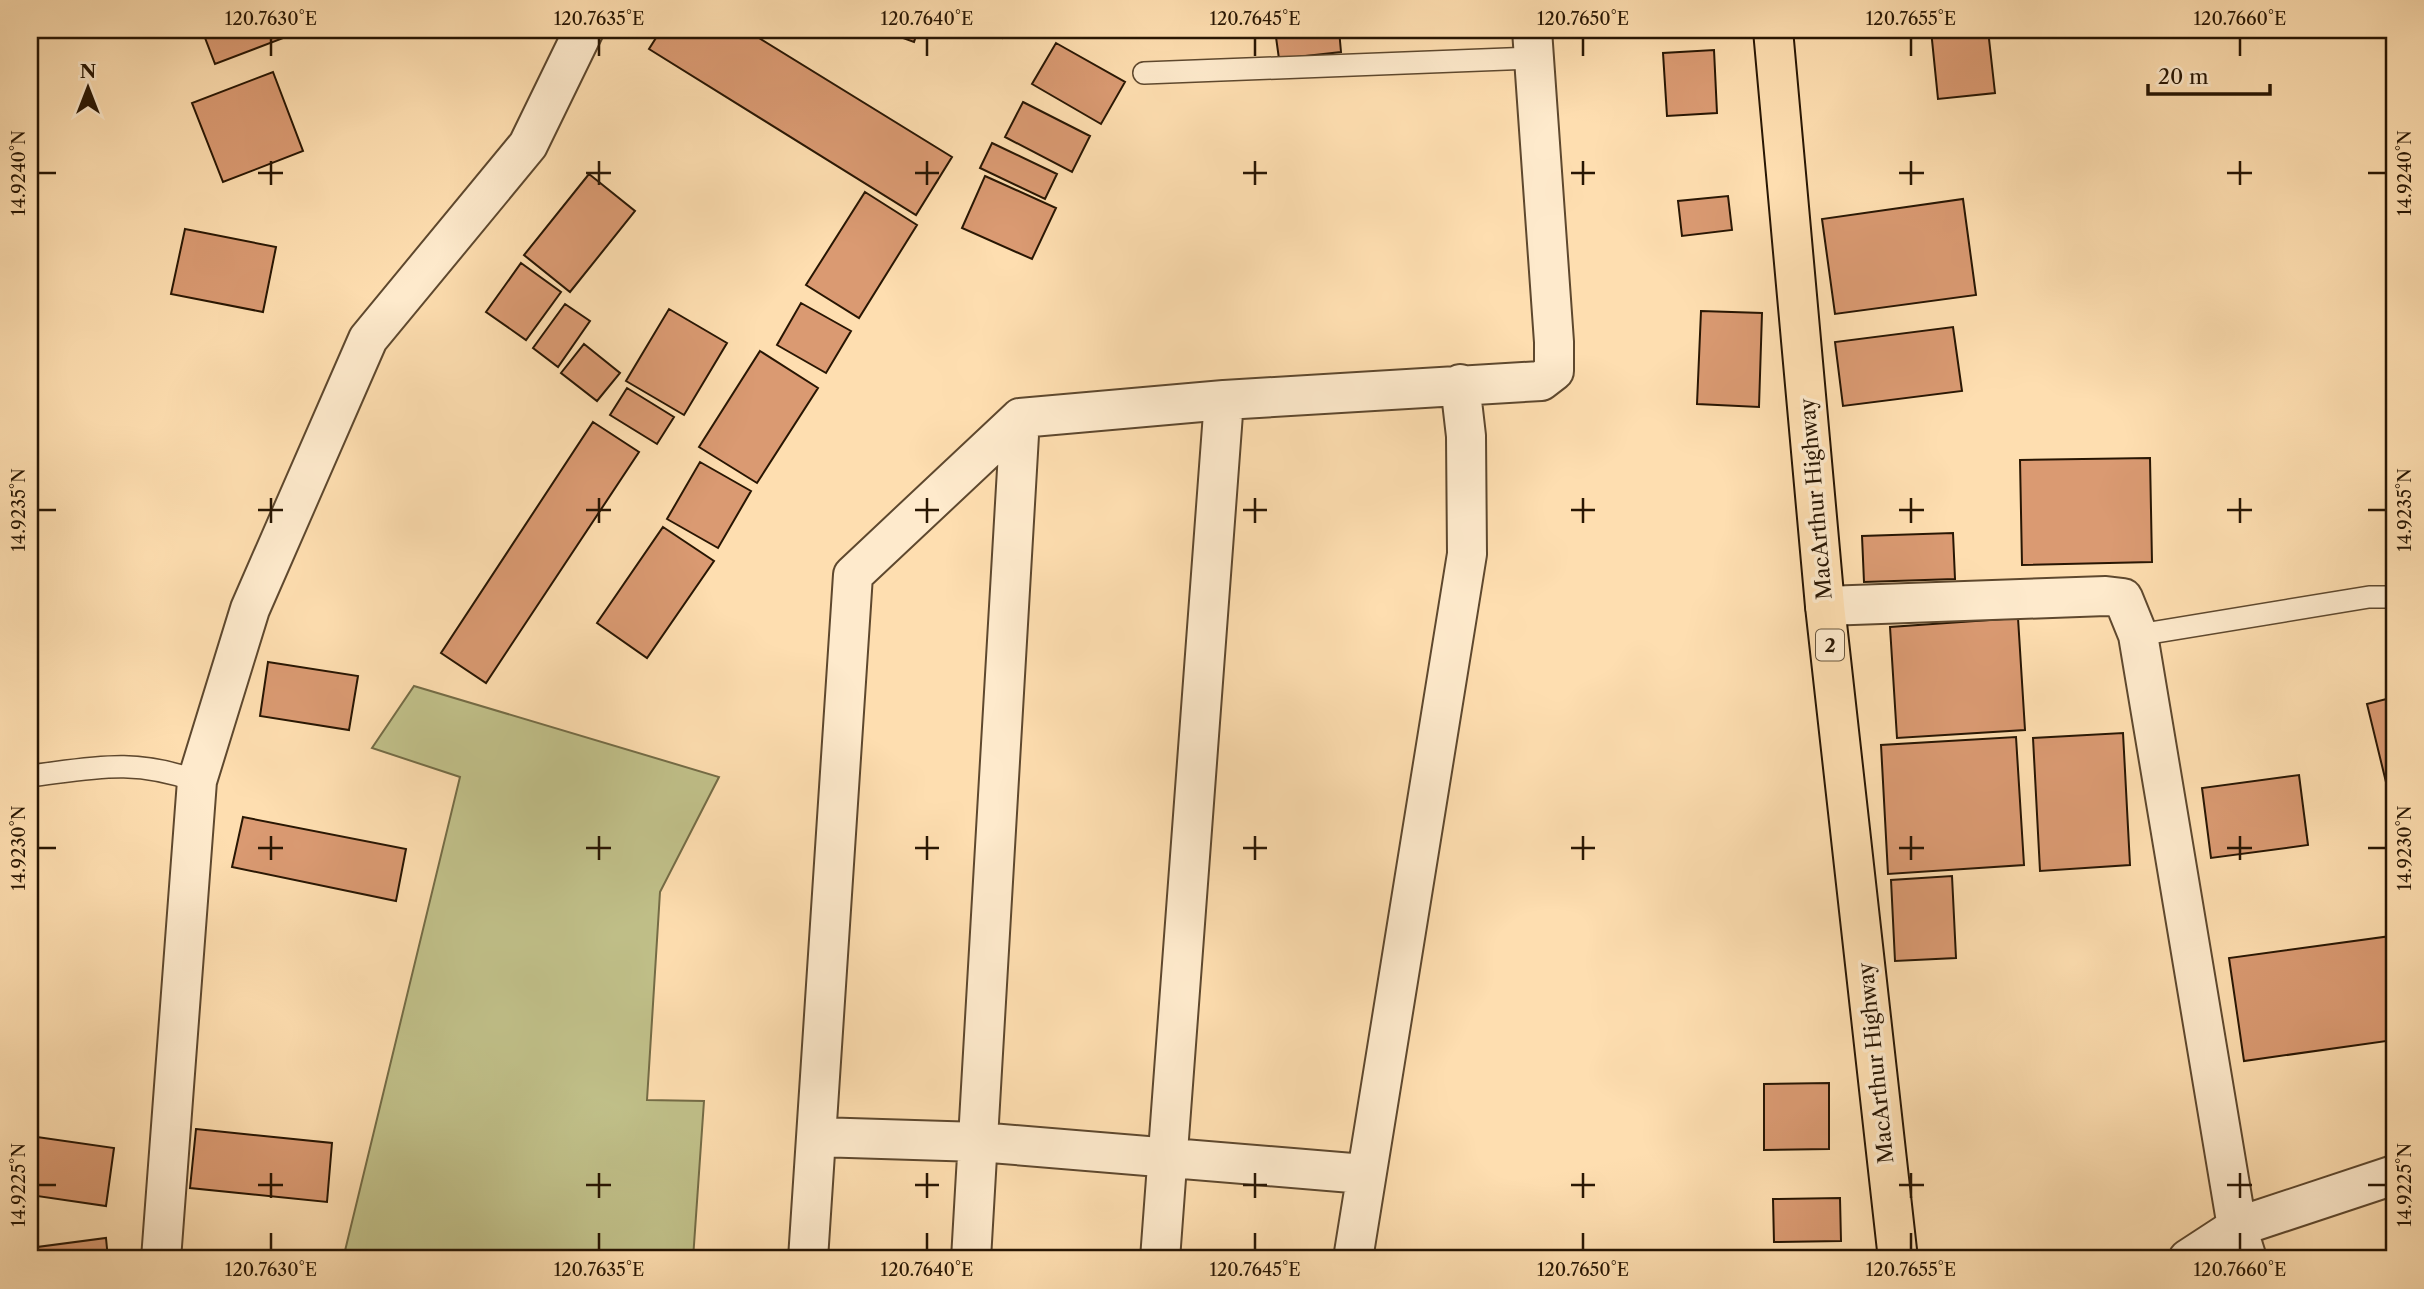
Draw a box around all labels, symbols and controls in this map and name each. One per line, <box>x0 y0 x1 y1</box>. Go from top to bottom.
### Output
text: 120.7630°E <box>225 8 317 30</box>
text: 120.7635°E <box>554 8 644 30</box>
text: 120.7640°E <box>881 8 973 30</box>
text: 120.7645°E <box>1209 8 1301 30</box>
text: 120.7650°E <box>1537 8 1629 30</box>
text: 120.7655°E <box>1866 8 1956 30</box>
text: 120.7660°E <box>2194 8 2286 30</box>
north arrow <box>52 52 122 122</box>
scale bar <box>2148 52 2270 96</box>
text: N <box>80 60 96 83</box>
text: 20 m <box>2158 64 2209 89</box>
text: 14.9240°N <box>8 130 30 216</box>
text: 14.9240°N <box>2394 130 2416 216</box>
street label: MacArthur Highway <box>1794 397 1837 601</box>
text: 14.9235°N <box>8 468 30 552</box>
text: 14.9235°N <box>2394 468 2416 552</box>
road number: 2 <box>1816 630 1844 660</box>
text: 14.9230°N <box>8 805 30 891</box>
text: 14.9230°N <box>2394 805 2416 891</box>
street label: MacArthur Highway <box>1852 961 1898 1165</box>
text: 14.9225°N <box>8 1143 30 1227</box>
text: 14.9225°N <box>2394 1143 2416 1227</box>
text: 120.7630°E <box>225 1259 317 1281</box>
text: 120.7635°E <box>554 1259 644 1281</box>
text: 120.7640°E <box>881 1259 973 1281</box>
text: 120.7645°E <box>1209 1259 1301 1281</box>
text: 120.7650°E <box>1537 1259 1629 1281</box>
text: 120.7655°E <box>1866 1259 1956 1281</box>
text: 120.7660°E <box>2194 1259 2286 1281</box>

